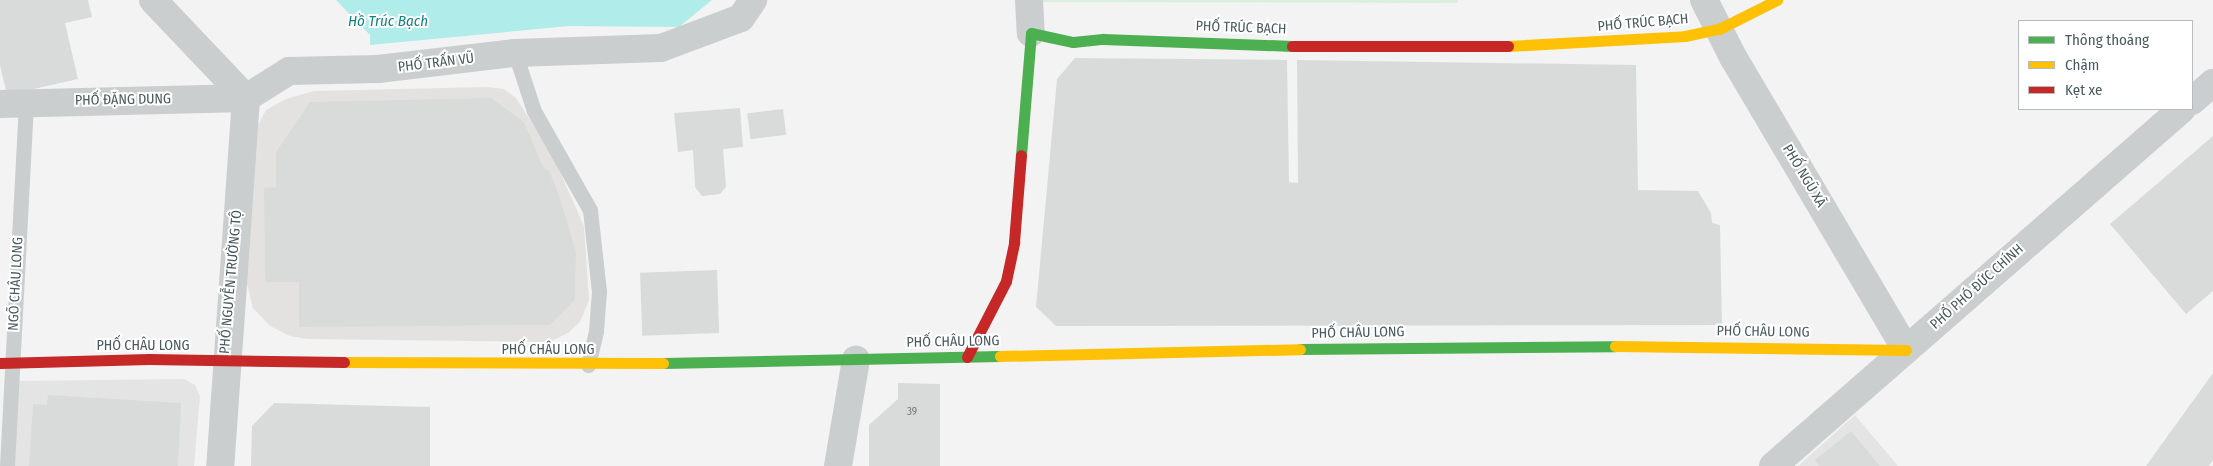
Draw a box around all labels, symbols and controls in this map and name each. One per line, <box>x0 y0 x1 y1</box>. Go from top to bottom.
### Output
street label: PHỐ TRÚC BẠCH <box>1597 11 1689 35</box>
water label: Hồ Trúc Bạch <box>348 13 428 31</box>
street label: PHỐ TRÚC BẠCH <box>1195 18 1287 38</box>
legend <box>2018 20 2193 110</box>
text: Thông thoáng <box>2065 31 2149 49</box>
street label: PHỐ TRẤN VŨ <box>397 50 475 76</box>
text: Chậm <box>2065 56 2099 74</box>
text: Kẹt xe <box>2065 81 2102 99</box>
street label: PHỐ ĐẶNG DUNG <box>75 91 171 109</box>
street label: PHỐ NGŨ XÃ <box>1779 142 1829 210</box>
street label: PHỐ NGUYỄN TRƯỜNG TỘ <box>216 209 246 355</box>
street label: NGÕ CHÂU LONG <box>5 237 27 331</box>
street label: PHỐ PHÓ ĐỨC CHÍNH <box>1927 241 2027 333</box>
street label: PHỐ CHÂU LONG <box>1716 323 1810 341</box>
street label: PHỐ CHÂU LONG <box>1311 324 1405 342</box>
street label: PHỐ CHÂU LONG <box>906 333 1000 351</box>
street label: PHỐ CHÂU LONG <box>96 338 190 354</box>
street label: PHỐ CHÂU LONG <box>501 342 595 358</box>
house number: 39 <box>907 405 917 419</box>

